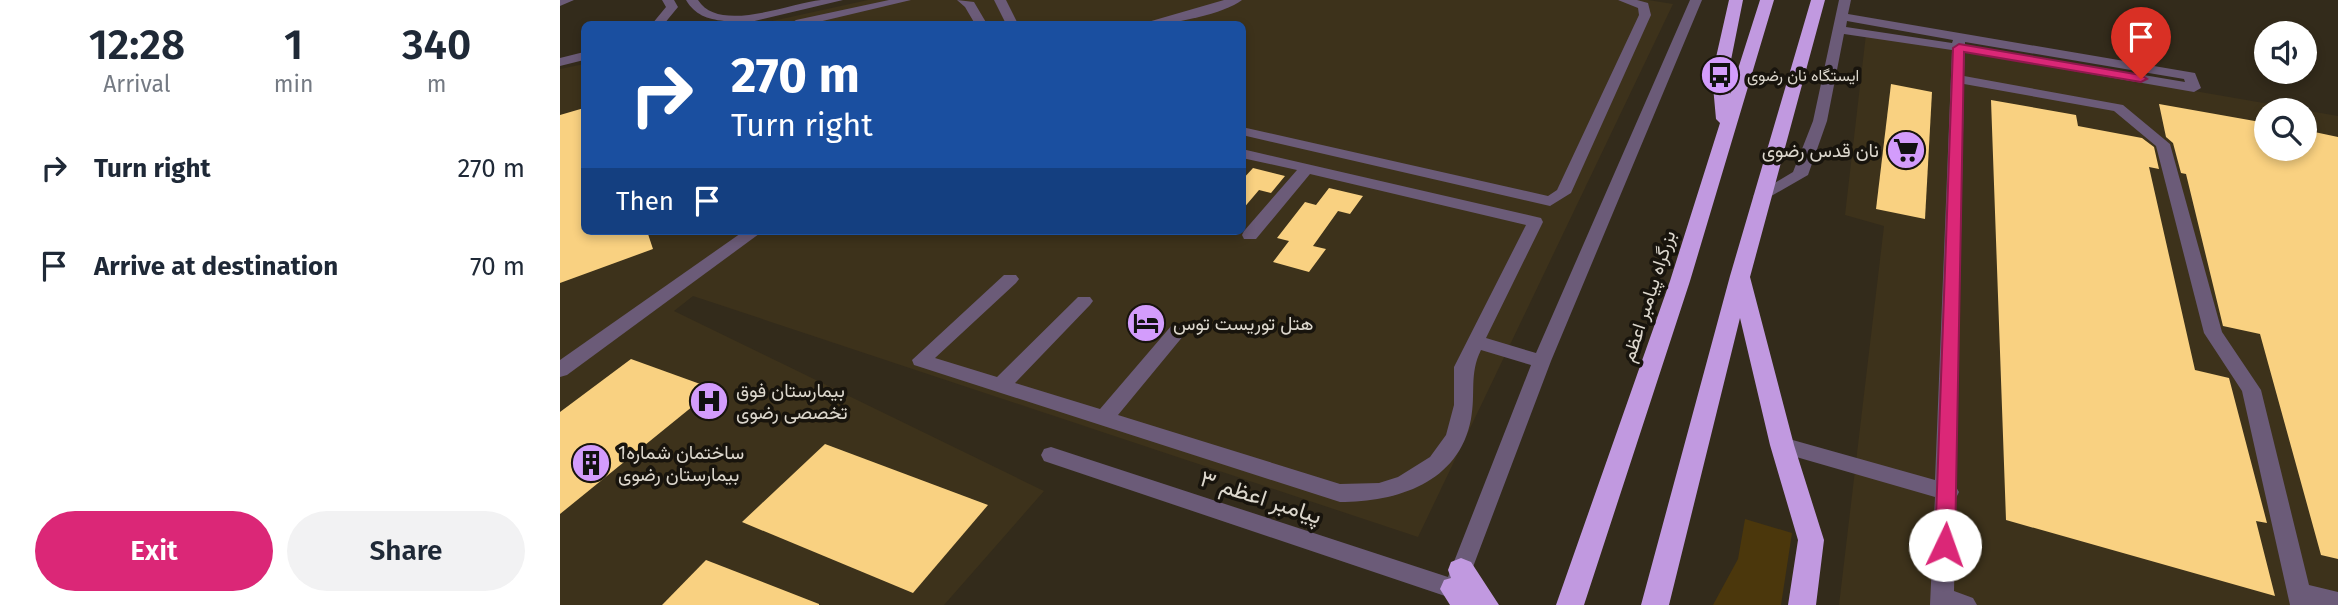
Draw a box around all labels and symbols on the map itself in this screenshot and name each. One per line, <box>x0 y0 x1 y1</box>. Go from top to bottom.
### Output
pin <box>2111 7 2171 79</box>
bus stop icon: ایستگاه نان رضوی <box>1699 54 1741 96</box>
place label: ایستگاه نان رضوی <box>1747 66 1859 86</box>
supermarket icon: نان قدس رضوی <box>1885 129 1927 171</box>
place label: نان قدس رضوی <box>1762 139 1879 162</box>
street label: بزرگراه پیامبر اعظم <box>1616 228 1682 365</box>
hotel icon: هتل توریست توس <box>1125 302 1167 344</box>
place label: هتل توریست توس <box>1173 312 1313 335</box>
place label: بیمارستان فوق تخصصی رضوی <box>736 379 848 424</box>
hospital icon: بیمارستان فوق تخصصی رضوی <box>688 380 730 422</box>
place label: ساختمان شماره1 بیمارستان رضوی <box>618 441 744 486</box>
building icon: ساختمان شماره1 بیمارستان رضوی <box>570 442 612 484</box>
street label: پیامبر اعظم ۳ <box>1196 464 1325 532</box>
position arrow <box>1908 508 1982 582</box>

